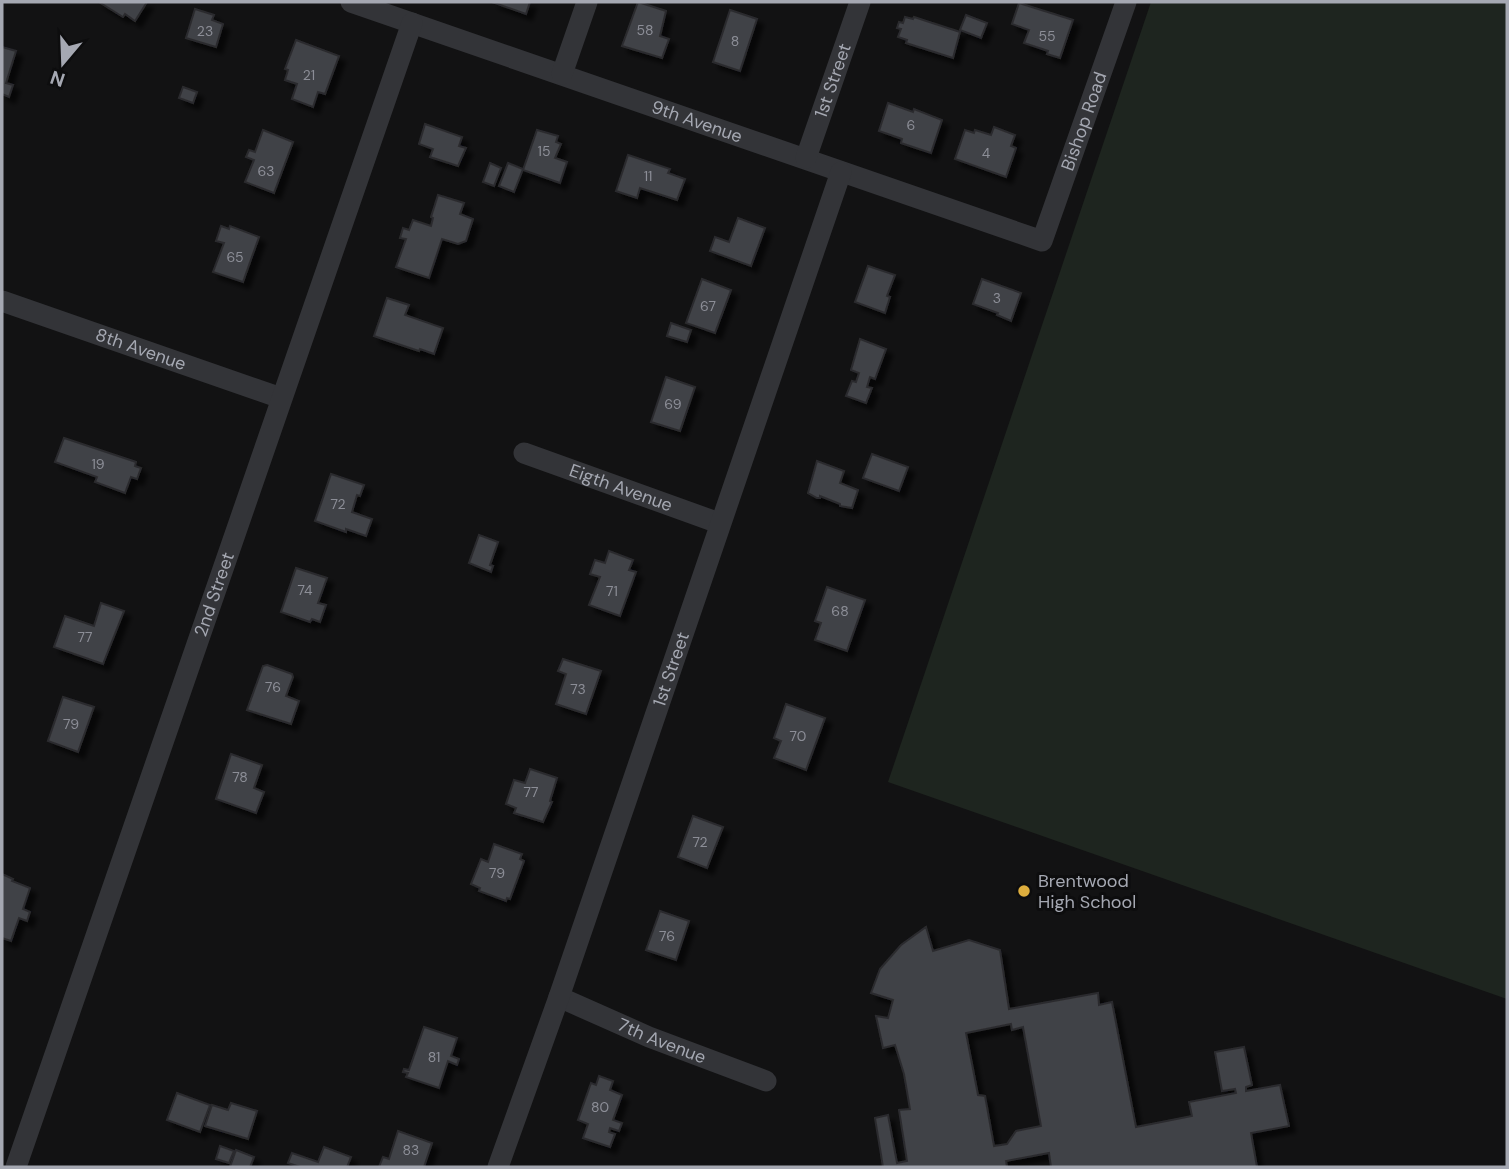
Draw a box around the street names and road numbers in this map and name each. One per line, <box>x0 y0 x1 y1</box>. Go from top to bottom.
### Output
street label: 1st Street <box>809 40 857 121</box>
street label: Bishop Road <box>1056 69 1113 174</box>
street label: 9th Avenue <box>648 95 746 148</box>
street label: 8th Avenue <box>92 322 189 376</box>
street label: Eigth Avenue <box>566 458 676 517</box>
street label: 2nd Street <box>189 549 240 640</box>
street label: 1st Street <box>647 629 695 710</box>
street label: 7th Avenue <box>614 1013 709 1069</box>

